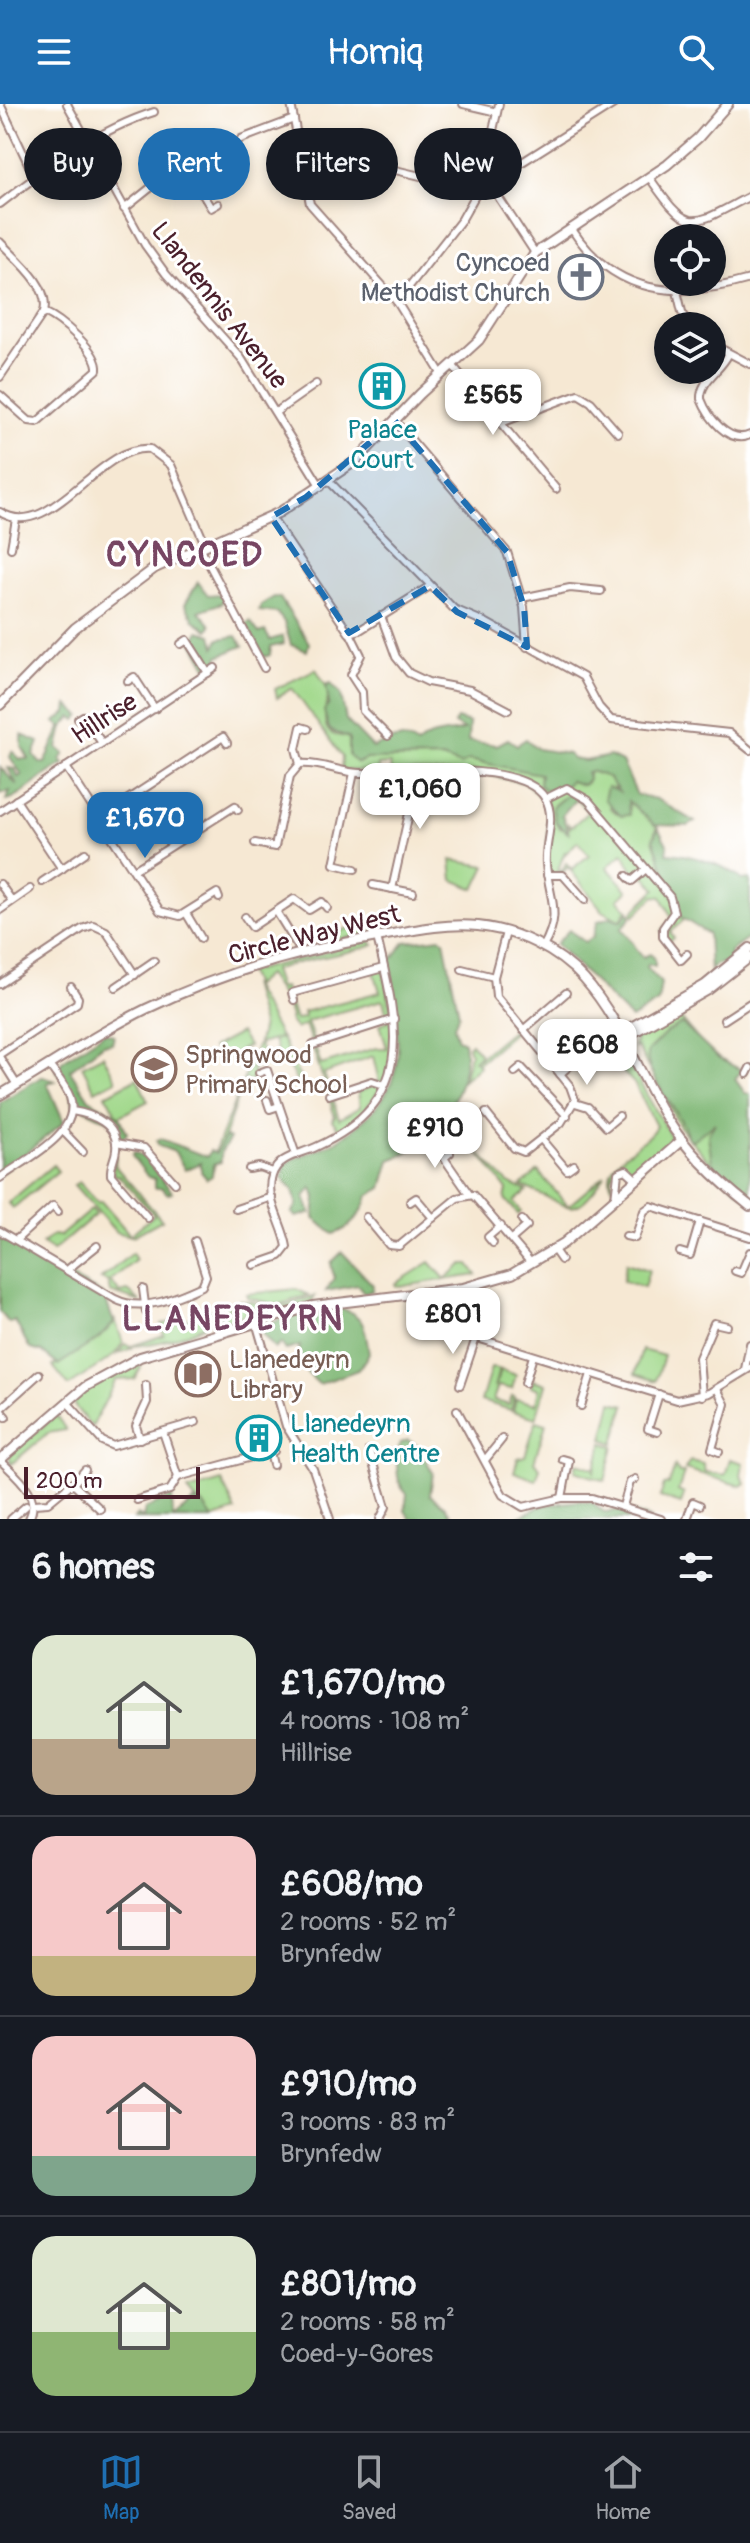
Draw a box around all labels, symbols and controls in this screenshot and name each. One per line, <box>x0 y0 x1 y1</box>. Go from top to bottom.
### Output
icon: menu <box>32 30 76 74</box>
text: Homiq <box>327 30 423 75</box>
icon: search <box>674 30 718 74</box>
chip: Buy <box>24 128 122 200</box>
chip: Rent <box>138 128 250 200</box>
chip: Filters <box>266 128 398 200</box>
chip: New <box>414 128 522 200</box>
street label: Llandennis Avenue <box>144 216 295 396</box>
map controls <box>654 224 726 384</box>
button: locate <box>654 224 726 296</box>
place label: Cyncoed Methodist Church <box>361 247 550 309</box>
church icon: Cyncoed Methodist Church <box>557 253 605 301</box>
button: layers <box>654 312 726 384</box>
building icon: Palace Court <box>358 362 406 410</box>
pin: £565 <box>446 369 540 437</box>
text: £565 <box>463 379 523 411</box>
place label: Palace Court <box>347 414 417 476</box>
district label: CYNCOED <box>106 534 264 577</box>
street label: Hillrise <box>66 686 144 752</box>
pin: £1,060 <box>355 763 485 831</box>
text: £1,060 <box>378 773 462 805</box>
pin: £1,670 <box>80 792 210 860</box>
text: £1,670 <box>105 802 185 834</box>
street label: Circle Way West <box>225 898 404 972</box>
pin: £608 <box>540 1019 634 1087</box>
text: £608 <box>556 1029 618 1061</box>
place label: Springwood Primary School <box>185 1039 348 1101</box>
school or university icon: Springwood Primary School <box>130 1045 178 1093</box>
pin: £910 <box>388 1102 482 1170</box>
text: £910 <box>406 1112 464 1144</box>
pin: £801 <box>406 1288 500 1356</box>
district label: LLANEDEYRN <box>122 1298 344 1341</box>
text: £801 <box>424 1298 482 1330</box>
place label: Llanedeyrn Library <box>229 1344 350 1406</box>
library icon: Llanedeyrn Library <box>174 1350 222 1398</box>
place label: Llanedeyrn Health Centre <box>290 1408 440 1470</box>
building icon: Llanedeyrn Health Centre <box>235 1414 283 1462</box>
scale bar <box>24 1463 200 1499</box>
text: 200 m <box>36 1467 103 1495</box>
icon: filters <box>674 1545 718 1589</box>
text: 6 homes <box>32 1546 155 1589</box>
text: £1,670/mo <box>280 1662 445 1705</box>
icon: home <box>96 1667 192 1763</box>
text: 4 rooms · 108 m² <box>280 1705 469 1737</box>
text: Hillrise <box>280 1737 352 1769</box>
text: £608/mo <box>280 1863 423 1906</box>
icon: home <box>96 1868 192 1964</box>
text: 2 rooms · 52 m² <box>280 1906 456 1938</box>
text: Brynfedw <box>280 1938 382 1970</box>
text: £910/mo <box>280 2063 417 2106</box>
icon: home <box>96 2068 192 2164</box>
text: 3 rooms · 83 m² <box>280 2106 455 2138</box>
text: Brynfedw <box>280 2138 382 2170</box>
text: £801/mo <box>280 2263 416 2306</box>
icon: home <box>96 2268 192 2364</box>
text: 2 rooms · 58 m² <box>280 2306 455 2338</box>
text: Coed-y-Gores <box>280 2338 433 2370</box>
tab: Map <box>99 2450 143 2526</box>
tab: Saved <box>342 2450 397 2526</box>
tab: Home <box>595 2450 651 2526</box>

